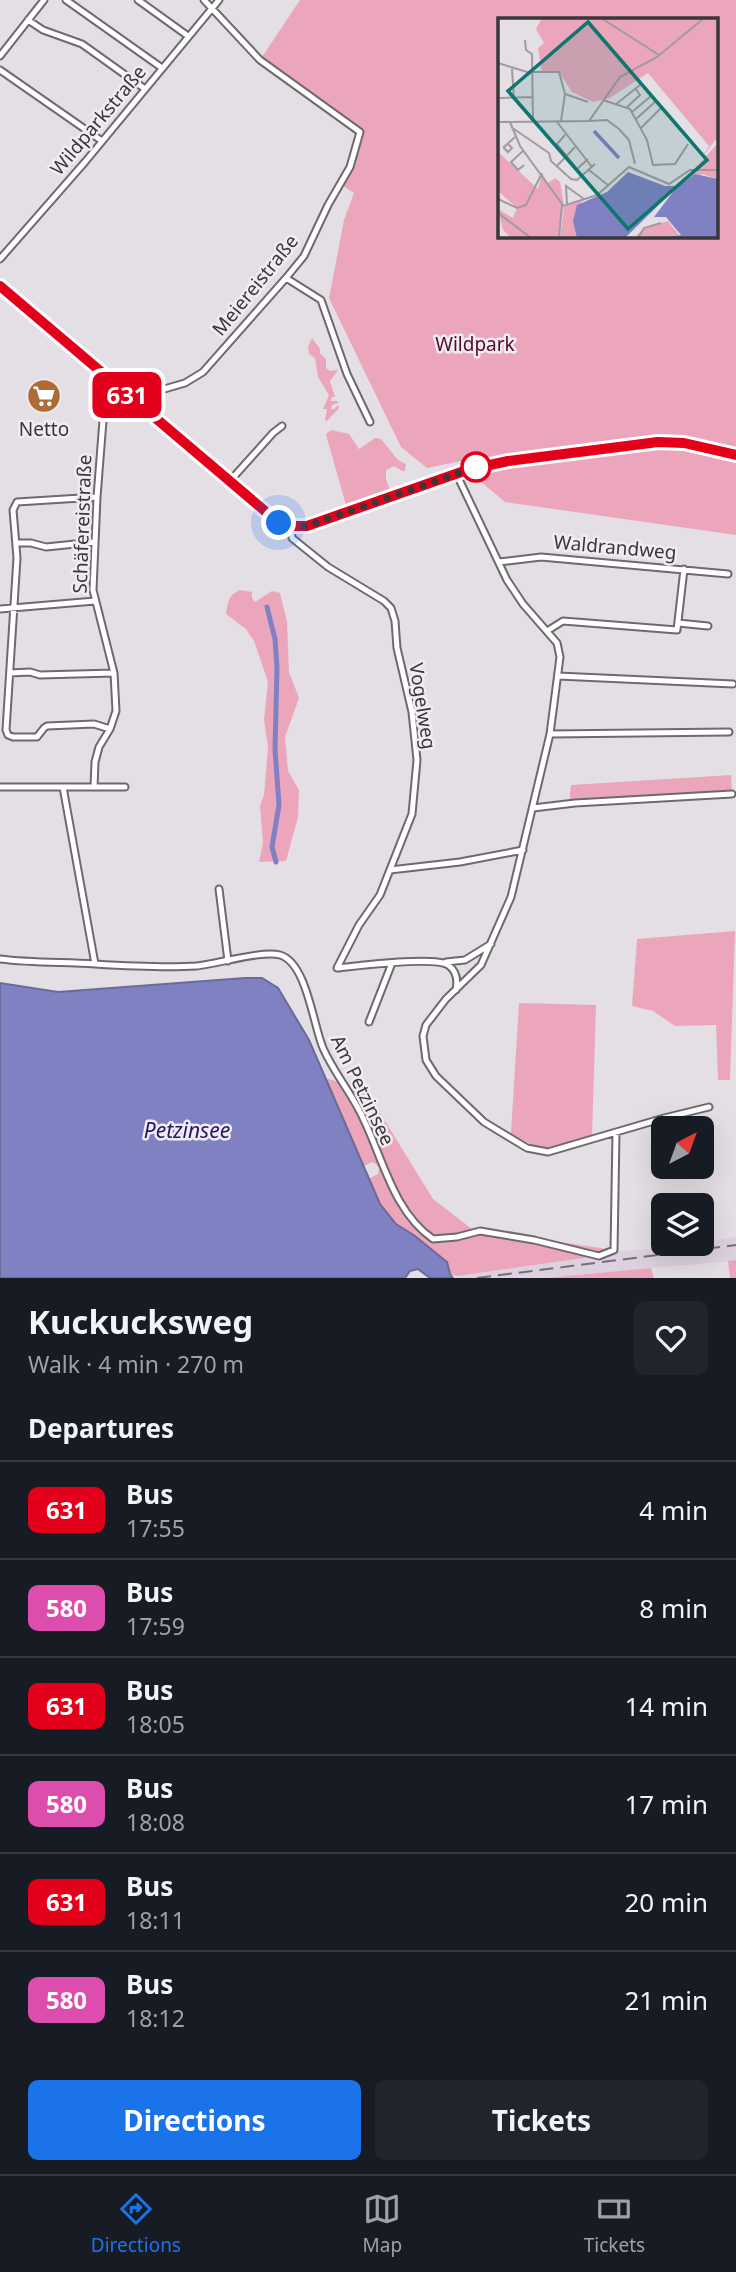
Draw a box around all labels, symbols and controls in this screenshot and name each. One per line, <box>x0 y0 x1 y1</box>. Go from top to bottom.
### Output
inset map <box>498 18 718 238</box>
street label: Wildparkstraße <box>44 59 152 181</box>
street label: Meiereistraße <box>206 229 304 341</box>
park label: Wildpark <box>435 331 515 357</box>
line badge: 631 <box>87 372 167 418</box>
supermarket icon: Netto <box>25 377 63 415</box>
text: 631 <box>106 378 148 411</box>
place label: Netto <box>19 416 69 442</box>
unlabelled marker <box>461 452 491 482</box>
street label: Schäfereistraße <box>67 454 97 594</box>
your location <box>261 505 296 540</box>
street label: Waldrandweg <box>552 529 678 565</box>
street label: Vogelweg <box>403 661 443 751</box>
street label: Am Petzinsee <box>325 1030 401 1150</box>
water label: Petzinsee <box>144 1116 230 1144</box>
north arrow <box>651 1116 714 1180</box>
map controls <box>651 1116 714 1256</box>
button: layers <box>651 1193 714 1256</box>
text: Kuckucksweg <box>28 1299 253 1344</box>
button: heart <box>634 1301 708 1375</box>
text: Walk · 4 min · 270 m <box>28 1348 244 1380</box>
text: Departures <box>28 1410 174 1446</box>
text: Bus <box>126 1476 173 1512</box>
text: 4 min <box>639 1492 708 1528</box>
text: 631 <box>46 1493 87 1526</box>
text: 17:55 <box>126 1512 185 1544</box>
text: Bus <box>126 1574 173 1610</box>
text: 8 min <box>639 1590 708 1626</box>
text: 580 <box>46 1591 87 1624</box>
text: 17:59 <box>126 1610 185 1642</box>
text: Bus <box>126 1672 173 1708</box>
text: 14 min <box>624 1688 708 1724</box>
text: 631 <box>46 1689 87 1722</box>
text: 18:05 <box>126 1708 185 1740</box>
text: Bus <box>126 1770 173 1806</box>
text: 17 min <box>624 1786 708 1822</box>
text: 580 <box>46 1787 87 1820</box>
text: 18:08 <box>126 1806 185 1838</box>
text: Bus <box>126 1868 173 1904</box>
text: 20 min <box>624 1884 708 1920</box>
text: 631 <box>46 1885 87 1918</box>
text: 18:11 <box>126 1904 185 1936</box>
text: Bus <box>126 1966 173 2002</box>
text: 21 min <box>624 1982 708 2018</box>
text: 580 <box>46 1983 87 2016</box>
text: 18:12 <box>126 2002 185 2034</box>
button: Directions <box>28 2080 361 2160</box>
button: Tickets <box>375 2080 708 2160</box>
tab: Directions <box>91 2190 181 2258</box>
tab: Map <box>363 2190 402 2258</box>
tab: Tickets <box>584 2190 645 2258</box>

